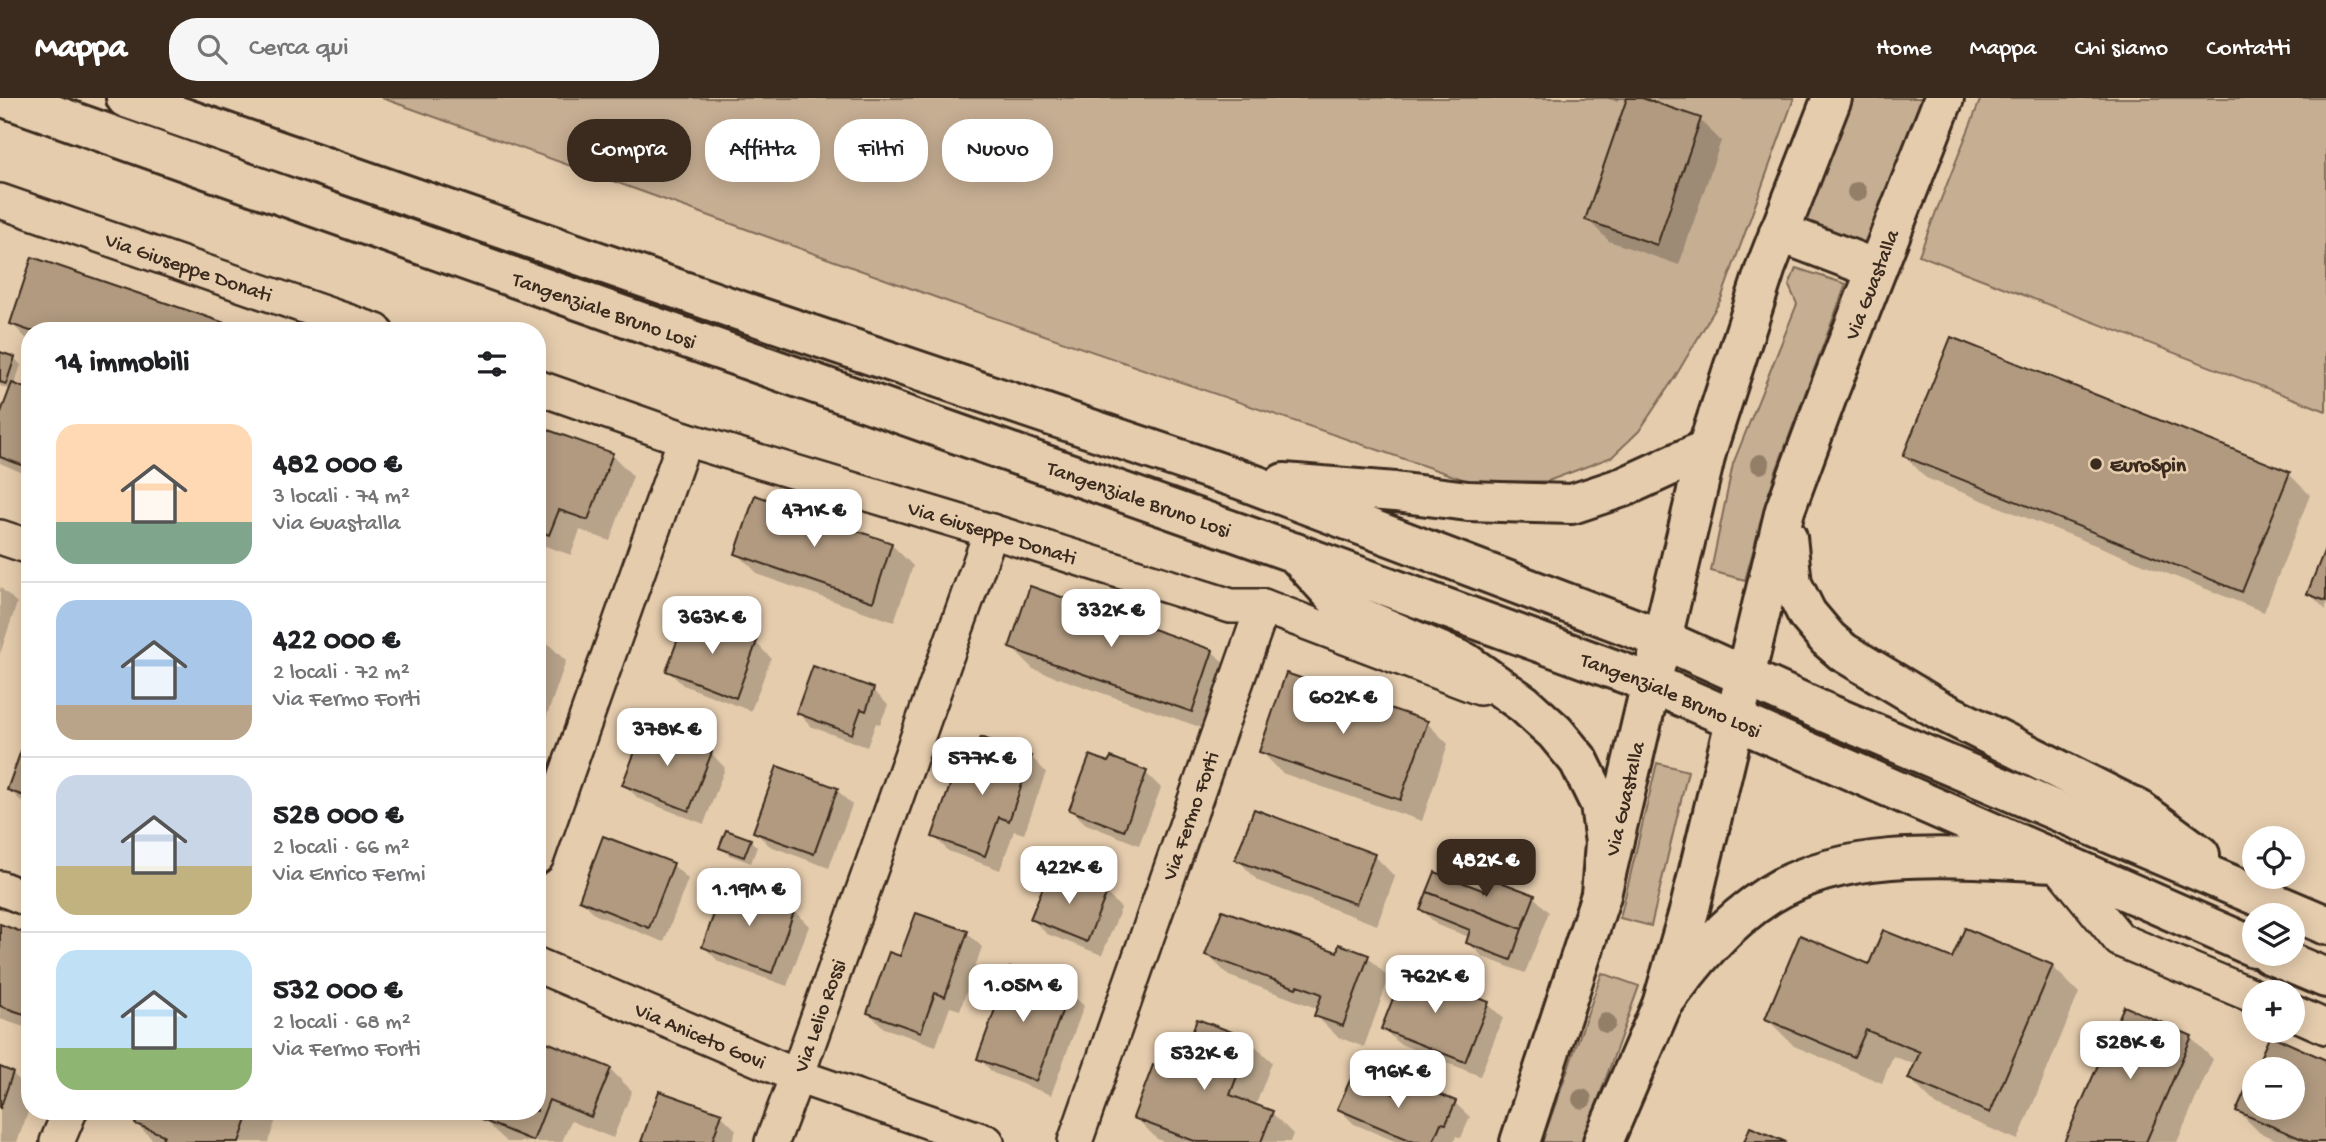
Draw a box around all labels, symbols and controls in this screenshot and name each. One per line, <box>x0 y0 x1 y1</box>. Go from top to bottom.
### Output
search box <box>169 18 659 81</box>
text: Mappa <box>35 30 127 68</box>
icon: search <box>193 30 231 68</box>
text: Cerca qui <box>249 34 349 65</box>
text: Home <box>1876 35 1932 64</box>
text: Mappa <box>1970 35 2037 64</box>
text: Chi siamo <box>2075 35 2168 64</box>
text: Contatti <box>2206 35 2291 64</box>
chip: Compra <box>567 119 691 182</box>
chip: Affitta <box>705 119 820 182</box>
chip: Filtri <box>834 119 928 182</box>
chip: Nuovo <box>942 119 1053 182</box>
street label: Via Guastalla <box>1841 225 1908 345</box>
street label: Via Giuseppe Donati <box>100 229 275 310</box>
street label: Tangenziale Bruno Losi <box>507 268 699 357</box>
icon: filters <box>473 345 511 383</box>
text: 14 immobili <box>56 347 190 382</box>
text: 482 000 € <box>273 449 402 484</box>
icon: home <box>112 452 196 536</box>
place label: EuroSpin <box>2110 455 2187 480</box>
marker: EuroSpin <box>2088 456 2104 472</box>
street label: Tangenziale Bruno Losi <box>1042 457 1234 545</box>
text: 3 locali · 74 m² <box>273 484 410 511</box>
pin: 471K € <box>757 490 871 549</box>
street label: Via Giuseppe Donati <box>903 497 1079 573</box>
text: 471K € <box>782 498 846 525</box>
text: Via Guastalla <box>273 511 401 538</box>
pin: 332K € <box>1054 589 1168 649</box>
pin: 363K € <box>655 596 769 656</box>
text: 332K € <box>1078 598 1144 625</box>
text: 363K € <box>678 605 746 632</box>
text: 422 000 € <box>273 625 400 660</box>
icon: home <box>112 628 196 712</box>
street label: Tangenziale Bruno Losi <box>1575 649 1764 746</box>
text: 2 locali · 72 m² <box>273 660 410 687</box>
pin: 602K € <box>1286 676 1400 736</box>
text: 602K € <box>1309 685 1377 712</box>
text: Via Fermo Forti <box>273 687 421 714</box>
pin: 378K € <box>610 708 724 768</box>
text: 378K € <box>633 717 701 744</box>
pin: 577K € <box>925 738 1039 797</box>
street label: Via Guastalla <box>1601 738 1653 860</box>
text: 577K € <box>948 746 1016 773</box>
street label: Via Fermo Forti <box>1158 749 1227 885</box>
text: 528 000 € <box>273 800 403 835</box>
icon: home <box>112 803 196 887</box>
map controls <box>2242 826 2305 1120</box>
button: locate <box>2242 826 2305 889</box>
text: 2 locali · 66 m² <box>273 835 410 862</box>
pin: 482K € <box>1429 840 1543 899</box>
pin: 422K € <box>1012 846 1126 906</box>
text: 482K € <box>1453 848 1519 875</box>
text: 422K € <box>1036 855 1102 882</box>
text: Via Enrico Fermi <box>273 862 426 889</box>
pin: 1.19M € <box>684 868 814 928</box>
text: 1.19M € <box>713 877 785 904</box>
button: layers <box>2242 903 2305 966</box>
street label: Via Lelio Rossi <box>790 956 854 1077</box>
pin: 762K € <box>1378 956 1492 1015</box>
pin: 1.05M € <box>958 964 1088 1024</box>
text: 762K € <box>1402 964 1468 991</box>
text: 1.05M € <box>985 973 1061 1000</box>
text: 532 000 € <box>273 975 402 1010</box>
icon: home <box>112 978 196 1062</box>
button: + <box>2242 980 2305 1043</box>
street label: Via Aniceto Govi <box>629 999 769 1077</box>
text: 2 locali · 68 m² <box>273 1010 411 1037</box>
pin: 528K € <box>2073 1021 2187 1081</box>
text: 528K € <box>2096 1030 2164 1057</box>
pin: 532K € <box>1147 1032 1261 1092</box>
text: Via Fermo Forti <box>273 1037 421 1064</box>
text: 532K € <box>1170 1041 1238 1068</box>
pin: 916K € <box>1341 1051 1455 1110</box>
button: − <box>2242 1057 2305 1120</box>
text: 916K € <box>1366 1059 1430 1086</box>

